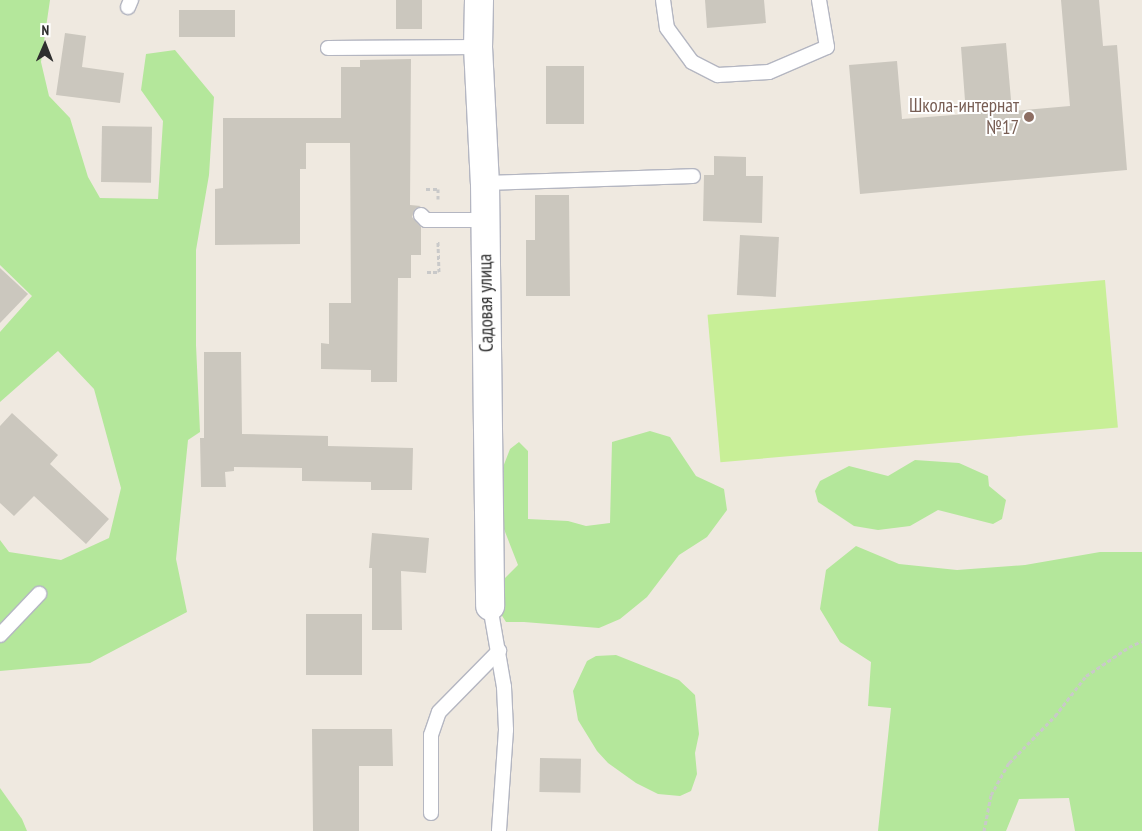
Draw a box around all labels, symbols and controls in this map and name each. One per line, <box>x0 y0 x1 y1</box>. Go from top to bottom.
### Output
north arrow <box>20 20 70 70</box>
text: N <box>41 21 49 39</box>
place label: Школа-интернат №17 <box>909 95 1019 139</box>
marker: Школа-интернат №17 <box>1023 111 1035 123</box>
street label: Садовая улица <box>474 254 498 352</box>

